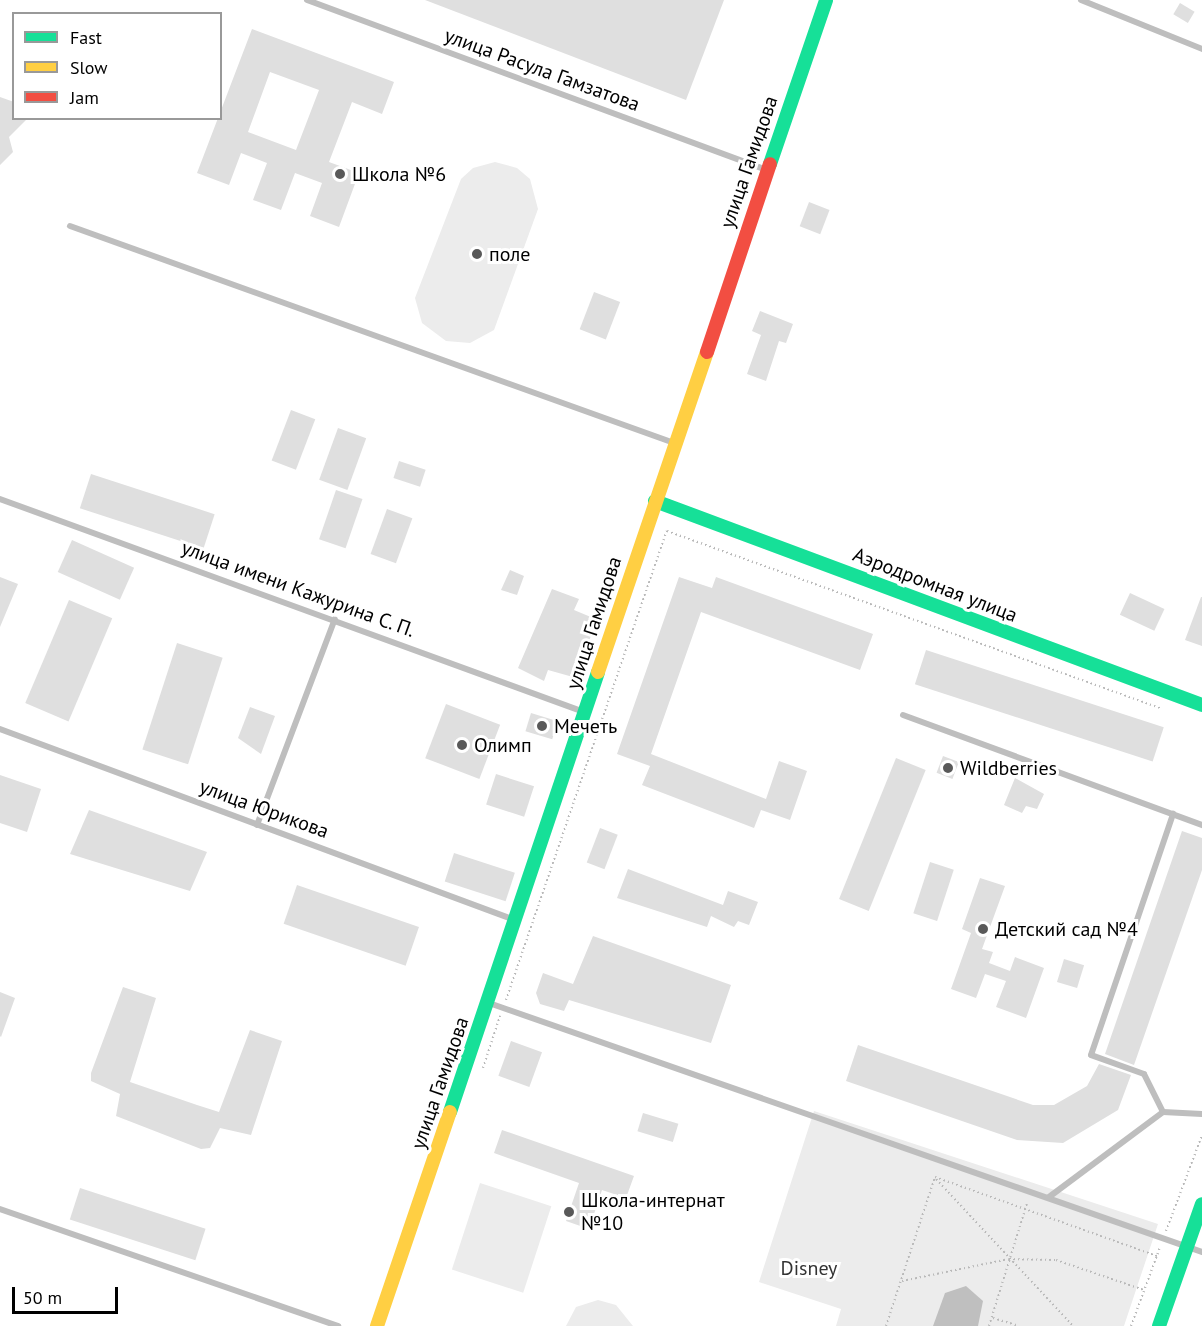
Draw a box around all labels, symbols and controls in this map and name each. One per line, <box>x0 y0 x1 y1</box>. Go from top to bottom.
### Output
legend <box>12 12 222 120</box>
street label: улица Расула Гамзатова <box>441 23 643 117</box>
text: Fast <box>70 26 102 49</box>
text: Slow <box>70 56 108 79</box>
text: Jam <box>70 86 99 109</box>
street label: улица Гамидова <box>715 93 783 231</box>
place label: Школа №6 <box>352 162 446 186</box>
marker: Школа №6 <box>333 167 347 181</box>
place label: поле <box>489 242 531 266</box>
marker: поле <box>470 247 484 261</box>
street label: улица имени Кажурина С. П. <box>177 535 419 643</box>
street label: Аэродромная улица <box>849 543 1021 627</box>
street label: улица Гамидова <box>561 554 627 692</box>
place label: Мечеть <box>554 714 617 738</box>
marker: Мечеть <box>535 719 549 733</box>
place label: Олимп <box>474 733 532 757</box>
marker: Олимп <box>455 738 469 752</box>
place label: Wildberries <box>960 756 1057 780</box>
marker: Wildberries <box>941 761 955 775</box>
street label: улица Юрикова <box>196 775 332 843</box>
place label: Детский сад №4 <box>995 917 1138 941</box>
marker: Детский сад №4 <box>976 922 990 936</box>
street label: улица Гамидова <box>406 1014 474 1152</box>
place label: Школа-интернат №10 <box>581 1188 725 1235</box>
marker: Школа-интернат №10 <box>562 1205 576 1219</box>
park label: Disney <box>781 1256 837 1280</box>
scale bar <box>15 1275 122 1313</box>
text: 50 m <box>23 1286 62 1309</box>

